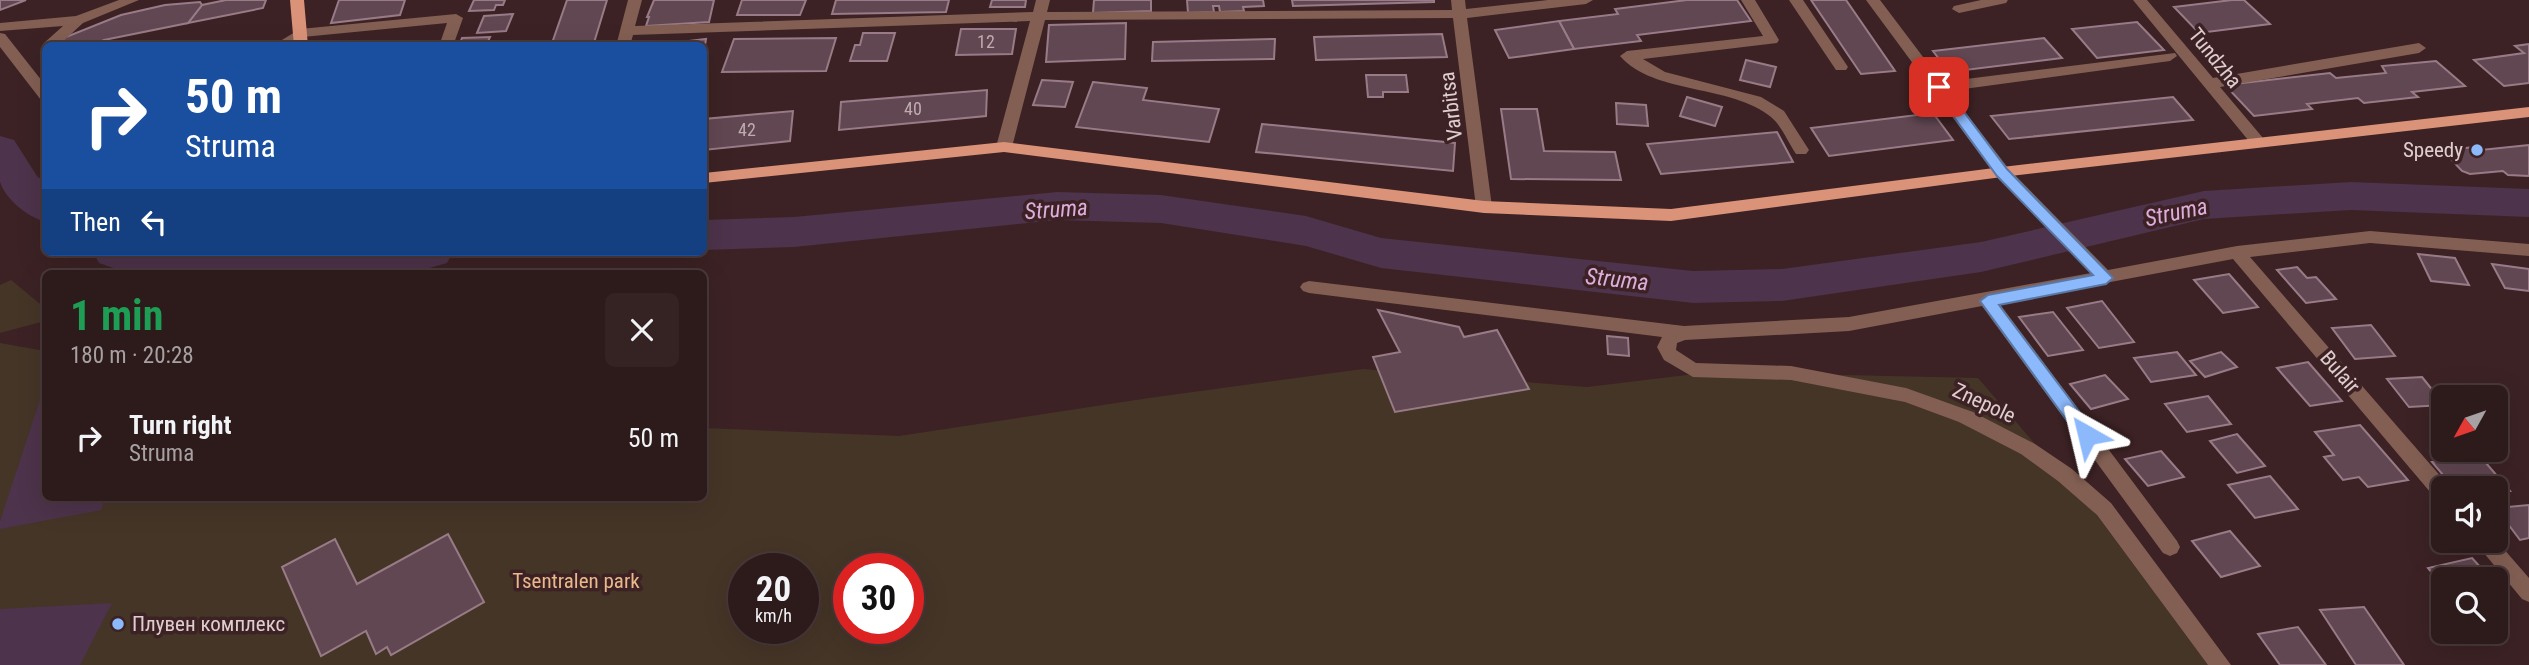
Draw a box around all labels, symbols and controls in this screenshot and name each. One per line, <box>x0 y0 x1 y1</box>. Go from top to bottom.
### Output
street label: Tundzha <box>2184 23 2246 93</box>
house number: 12 <box>977 31 995 52</box>
pin <box>1909 57 1969 117</box>
text: 50 m <box>185 68 282 125</box>
icon: arrive <box>1920 68 1958 106</box>
icon: right <box>70 70 161 161</box>
street label: Varbitsa <box>1435 70 1467 142</box>
house number: 40 <box>904 98 922 119</box>
house number: 42 <box>738 119 756 140</box>
text: Struma <box>185 127 276 165</box>
place label: Speedy <box>2403 138 2463 162</box>
marker: Speedy <box>2469 142 2485 158</box>
water label: Struma <box>2142 193 2210 232</box>
water label: Struma <box>1024 194 1089 225</box>
icon: left <box>135 203 173 241</box>
text: Then <box>70 207 121 237</box>
water label: Struma <box>1584 263 1650 296</box>
text: 1 min <box>70 291 163 340</box>
button: close <box>605 293 679 367</box>
text: 180 m · 20:28 <box>70 342 194 369</box>
street label: Bulair <box>2315 346 2365 398</box>
street label: Znepole <box>1949 378 2019 428</box>
north arrow <box>2431 385 2508 462</box>
map controls <box>2431 385 2508 644</box>
position arrow <box>2050 398 2124 472</box>
text: Turn right <box>129 410 231 440</box>
icon: right <box>70 419 108 457</box>
text: 50 m <box>628 423 679 453</box>
text: Struma <box>129 440 194 467</box>
button: sound <box>2431 476 2508 553</box>
speed limit sign: 30 <box>833 553 924 644</box>
button: search <box>2431 567 2508 644</box>
park label: Tsentralen park <box>512 569 640 593</box>
text: 20 <box>756 569 791 610</box>
text: km/h <box>755 605 792 626</box>
place label: Плувен комплекс <box>132 612 285 636</box>
marker: Плувен комплекс <box>110 616 126 632</box>

